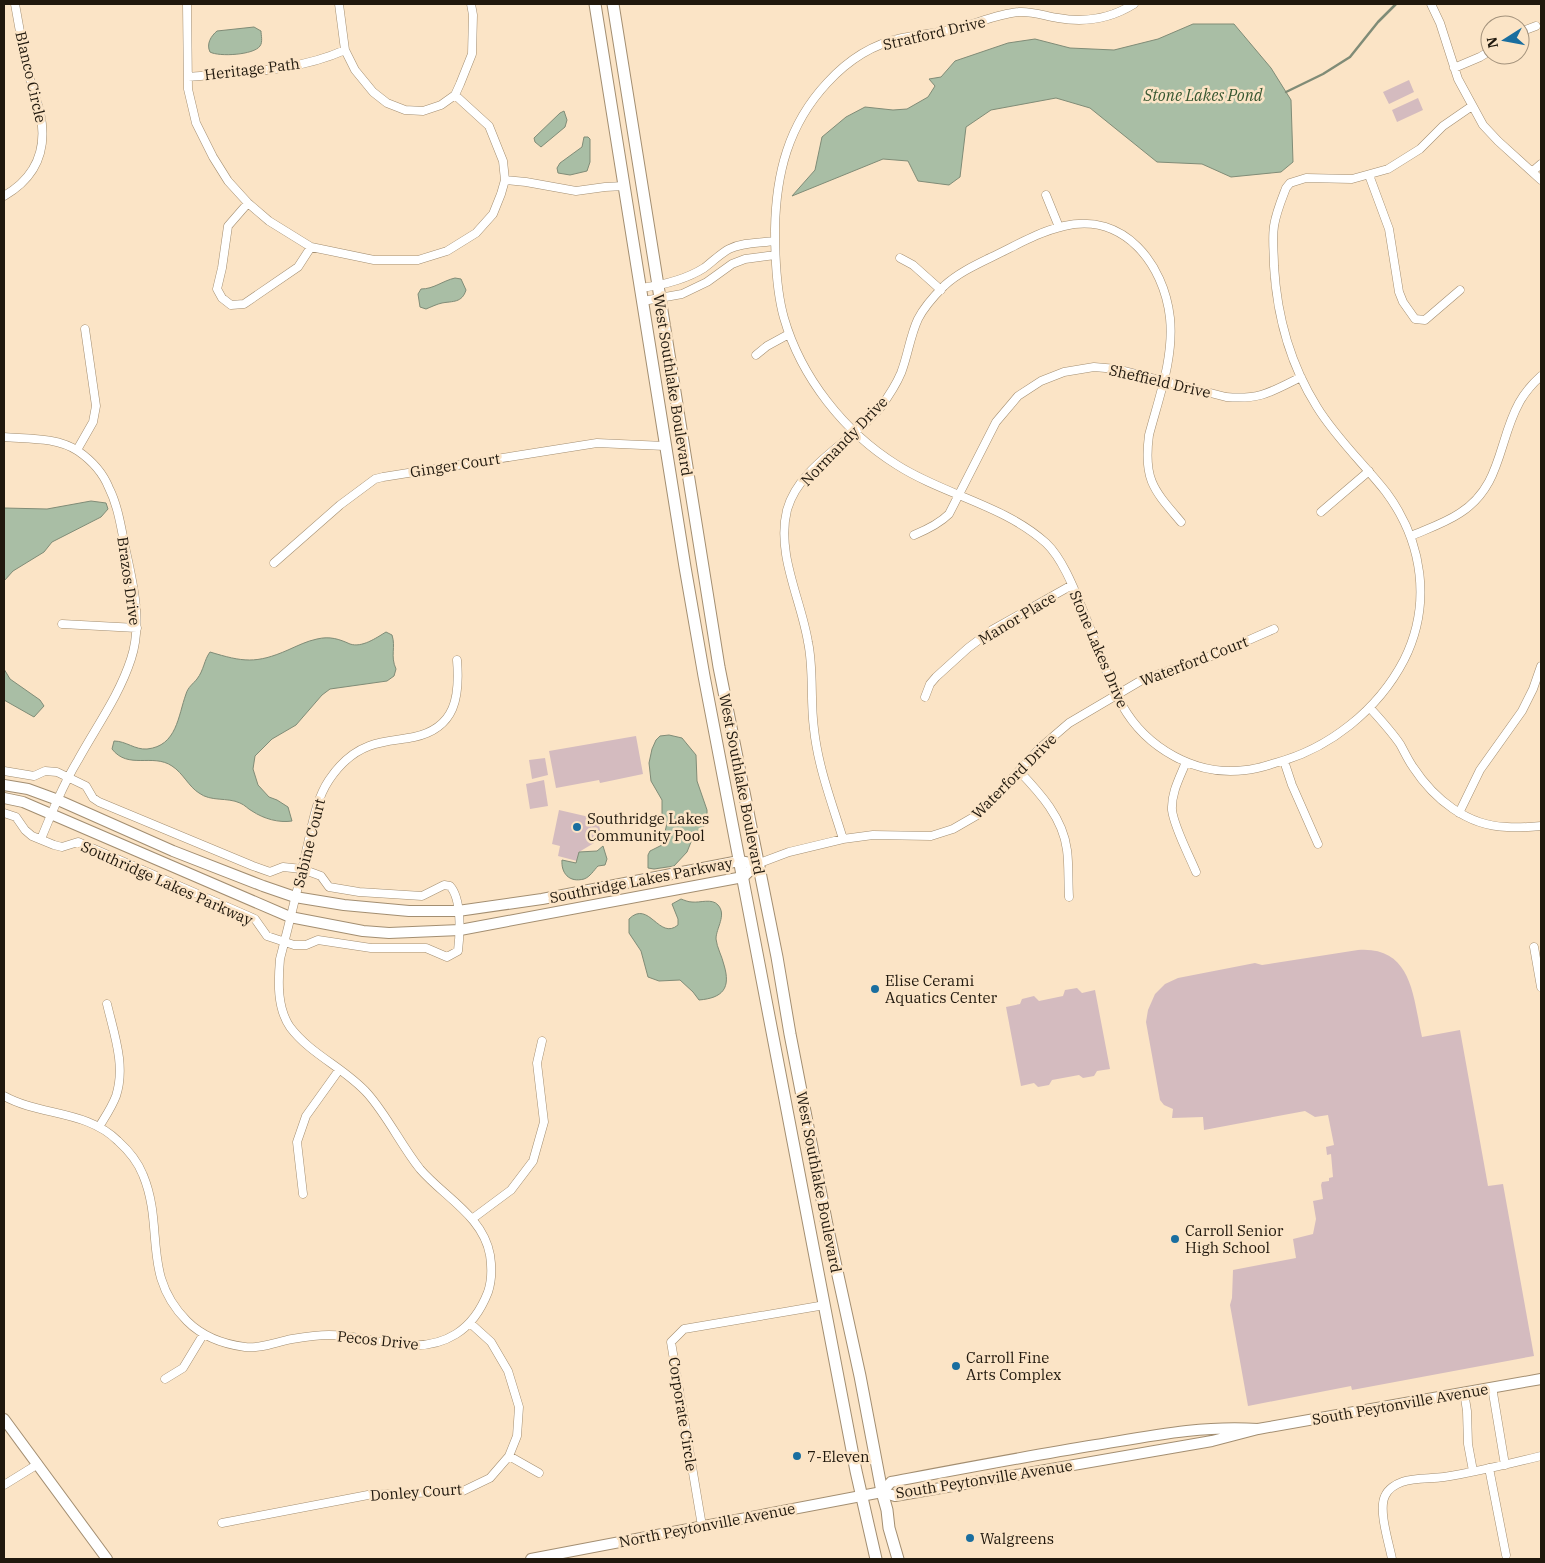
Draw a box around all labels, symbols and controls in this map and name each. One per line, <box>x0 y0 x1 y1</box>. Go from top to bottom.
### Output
street label: Stratford Drive <box>881 12 987 54</box>
north arrow <box>1480 15 1530 65</box>
street label: Blanco Circle <box>11 29 51 125</box>
text: N <box>1482 35 1502 50</box>
street label: Heritage Path <box>203 54 301 84</box>
water label: Stone Lakes Pond <box>1142 85 1263 105</box>
street label: West Southlake Boulevard <box>649 293 697 477</box>
street label: Sheffield Drive <box>1107 360 1213 402</box>
street label: Normandy Drive <box>796 392 892 490</box>
street label: Ginger Court <box>409 449 501 481</box>
street label: Brazos Drive <box>113 535 145 627</box>
street label: Manor Place <box>975 587 1059 649</box>
street label: Stone Lakes Drive <box>1066 587 1132 711</box>
street label: Waterford Court <box>1137 632 1251 690</box>
street label: West Southlake Boulevard <box>715 692 769 876</box>
street label: Waterford Drive <box>968 730 1060 822</box>
street label: Sabine Court <box>289 797 329 889</box>
place label: Southridge Lakes Community Pool <box>587 809 709 845</box>
marker: Southridge Lakes Community Pool <box>571 821 583 833</box>
street label: Southridge Lakes Parkway <box>78 836 256 930</box>
street label: Southridge Lakes Parkway <box>548 853 734 907</box>
place label: Elise Cerami Aquatics Center <box>885 971 998 1007</box>
marker: Elise Cerami Aquatics Center <box>869 983 881 995</box>
street label: West Southlake Boulevard <box>792 1090 846 1274</box>
place label: Carroll Senior High School <box>1185 1221 1284 1257</box>
marker: Carroll Senior High School <box>1169 1233 1181 1245</box>
street label: Pecos Drive <box>336 1326 420 1354</box>
place label: Carroll Fine Arts Complex <box>966 1348 1062 1384</box>
street label: Corporate Circle <box>665 1356 701 1472</box>
marker: Carroll Fine Arts Complex <box>950 1360 962 1372</box>
street label: South Peytonville Avenue <box>1310 1379 1490 1429</box>
place label: 7-Eleven <box>807 1447 870 1466</box>
marker: 7-Eleven <box>791 1450 803 1462</box>
street label: South Peytonville Avenue <box>894 1456 1074 1502</box>
street label: Donley Court <box>369 1479 463 1505</box>
street label: North Peytonville Avenue <box>617 1499 797 1551</box>
place label: Walgreens <box>980 1529 1054 1548</box>
marker: Walgreens <box>964 1532 976 1544</box>

